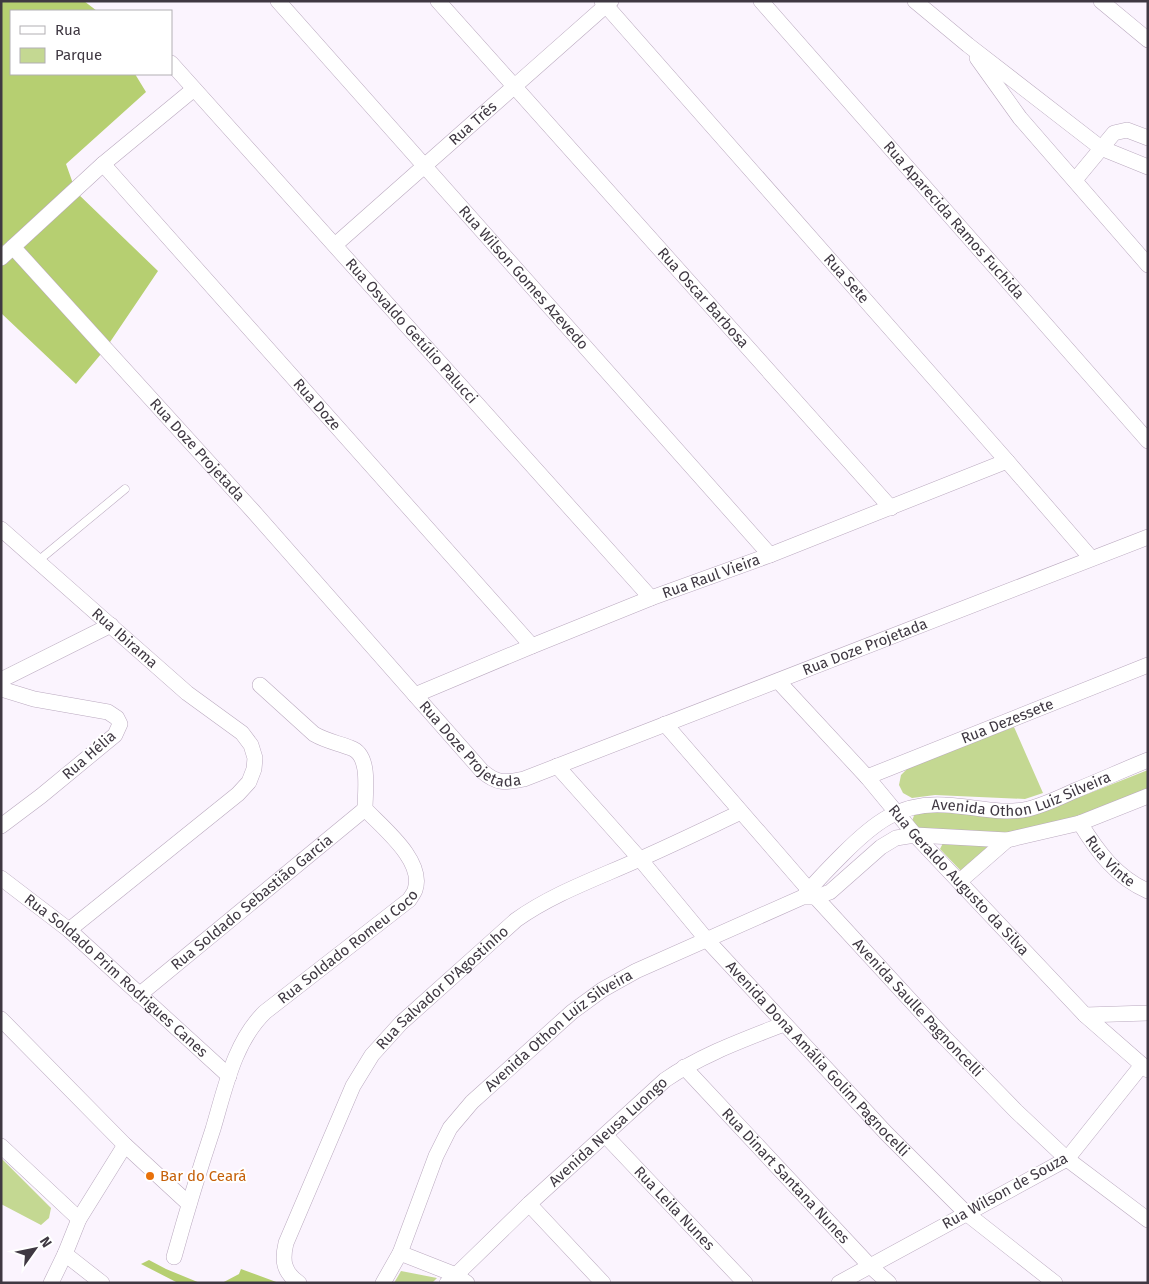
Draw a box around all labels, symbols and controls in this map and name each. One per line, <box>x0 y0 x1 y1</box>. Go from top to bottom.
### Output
legend <box>10 10 172 75</box>
text: Rua <box>55 21 81 39</box>
text: Parque <box>55 46 102 64</box>
street label: Rua Três <box>445 97 500 149</box>
street label: Rua Aparecida Ramos Fuchida <box>880 138 1028 303</box>
street label: Rua Wilson Gomes Azevedo <box>455 202 592 353</box>
street label: Rua Oscar Barbosa <box>654 244 753 352</box>
street label: Rua Sete <box>820 250 873 307</box>
street label: Rua Osvaldo Getúlio Palucci <box>342 255 481 407</box>
street label: Rua Doze <box>289 375 345 434</box>
street label: Rua Doze Projetada <box>146 395 249 505</box>
street label: Rua Raul Vieira <box>660 550 762 602</box>
street label: Rua Ibirama <box>88 604 161 672</box>
street label: Rua Doze Projetada <box>800 614 930 679</box>
street label: Rua Dezessete <box>959 695 1056 748</box>
street label: Rua Doze Projetada <box>415 697 523 791</box>
street label: Rua Hélia <box>59 727 119 783</box>
street label: Avenida Othon Luiz Silveira <box>931 768 1113 820</box>
street label: Rua Geraldo Augusto da Silva <box>885 801 1033 959</box>
street label: Rua Soldado Sebastião Garcia <box>167 831 336 974</box>
street label: Rua Vinte <box>1081 832 1138 891</box>
street label: Rua Soldado Romeu Coco <box>274 887 422 1008</box>
street label: Rua Soldado Prim Rodrigues Canes <box>21 890 211 1061</box>
street label: Rua Salvador D'Agostinho <box>372 922 512 1053</box>
street label: Avenida Saulle Pagnoncelli <box>849 935 987 1080</box>
street label: Avenida Dona Amália Golim Pagnocelli <box>722 957 913 1160</box>
street label: Avenida Othon Luiz Silveira <box>481 966 636 1095</box>
street label: Avenida Neusa Luongo <box>545 1073 671 1190</box>
street label: Rua Dinart Santana Nunes <box>718 1104 853 1247</box>
street label: Rua Wilson de Souza <box>939 1149 1071 1233</box>
street label: Rua Leila Nunes <box>630 1163 718 1254</box>
place label: Bar do Ceará <box>160 1167 246 1185</box>
marker: Bar do Ceará <box>144 1170 156 1182</box>
north arrow <box>10 1224 60 1274</box>
text: N <box>36 1234 55 1251</box>

